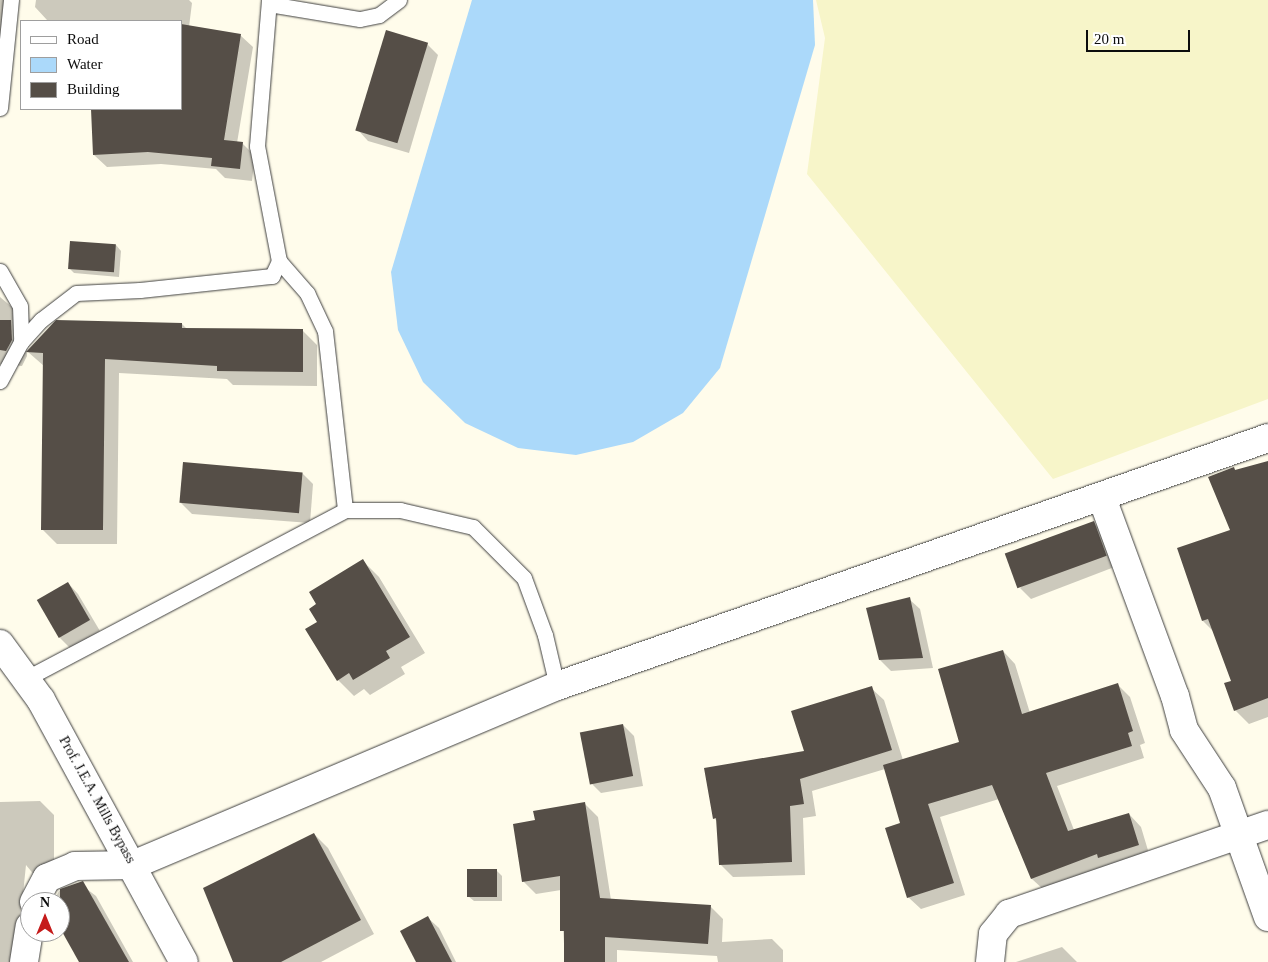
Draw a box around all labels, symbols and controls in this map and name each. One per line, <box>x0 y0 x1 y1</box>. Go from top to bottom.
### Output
legend <box>20 20 182 110</box>
scale bar <box>1088 20 1192 52</box>
text: Road <box>67 31 99 47</box>
text: 20 m <box>1094 31 1124 47</box>
text: Water <box>67 56 102 72</box>
text: Building <box>67 81 120 97</box>
street label: Prof. J.E.A. Mills Bypass <box>55 734 139 866</box>
north arrow <box>20 892 70 942</box>
text: N <box>40 895 50 910</box>

